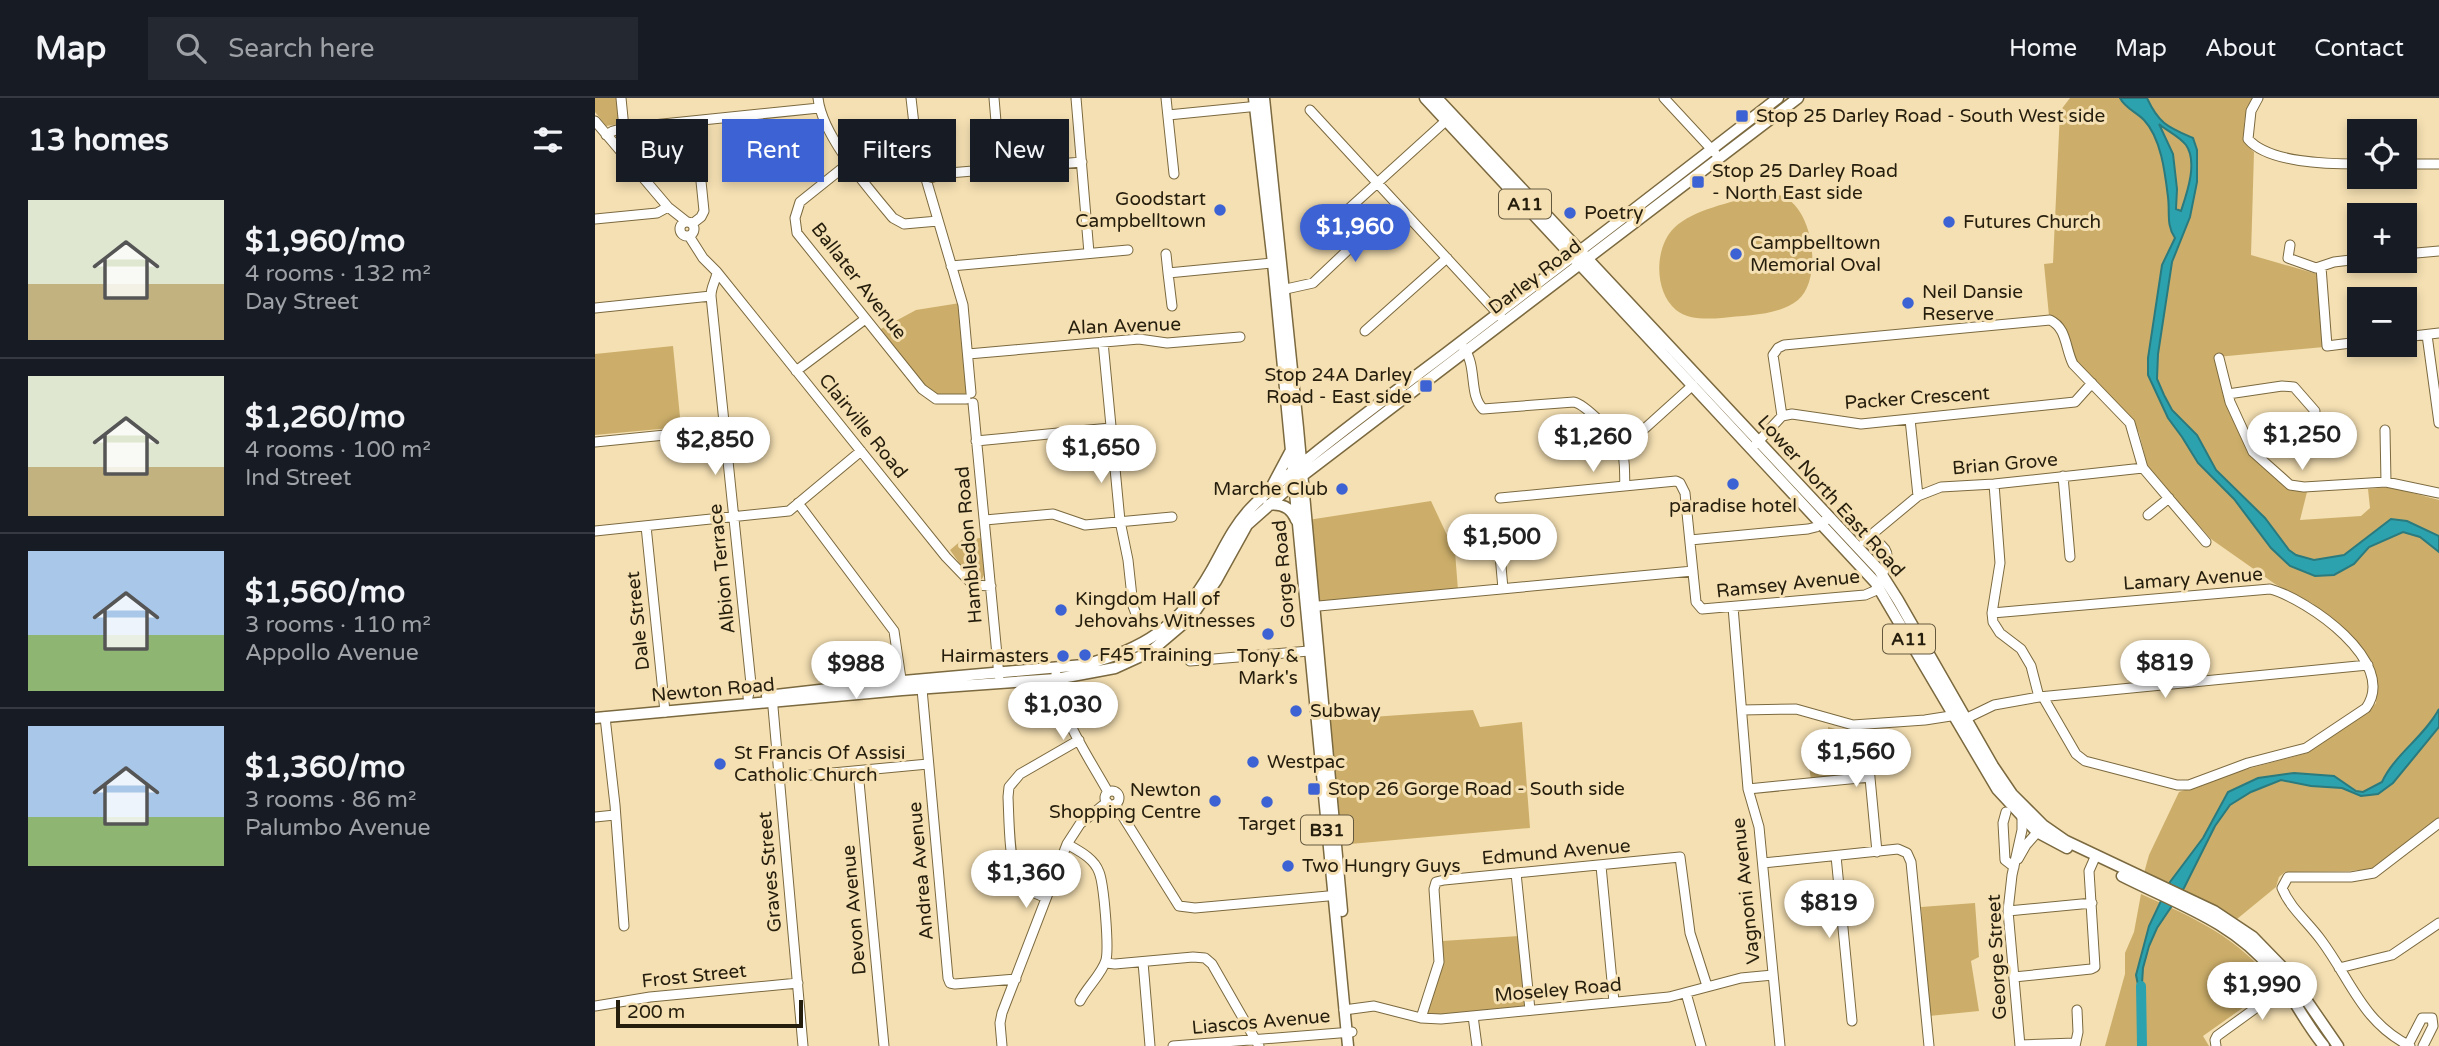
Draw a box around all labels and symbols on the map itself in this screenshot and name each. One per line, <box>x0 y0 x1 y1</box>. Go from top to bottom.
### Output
place label: Stop 25 Darley Road - South West side <box>1756 105 2105 127</box>
marker: Stop 25 Darley Road - South West side <box>1734 108 1750 124</box>
place label: Stop 25 Darley Road - North East side <box>1712 160 1898 204</box>
marker: Stop 25 Darley Road - North East side <box>1690 174 1706 190</box>
place label: Goodstart Campbelltown <box>1075 188 1206 232</box>
road number: A11 <box>1499 190 1551 218</box>
marker: Goodstart Campbelltown <box>1212 202 1228 218</box>
place label: Poetry <box>1584 202 1644 224</box>
pin: $1,960 <box>1298 204 1412 264</box>
marker: Poetry <box>1562 205 1578 221</box>
place label: Futures Church <box>1963 211 2101 233</box>
marker: Futures Church <box>1941 214 1957 230</box>
street label: Ballater Avenue <box>807 218 911 344</box>
place label: Campbelltown Memorial Oval <box>1750 232 1881 276</box>
street label: Darley Road <box>1484 235 1586 319</box>
marker: Campbelltown Memorial Oval <box>1728 246 1744 262</box>
place label: Neil Dansie Reserve <box>1922 281 2023 325</box>
marker: Neil Dansie Reserve <box>1900 295 1916 311</box>
street label: Alan Avenue <box>1067 313 1181 339</box>
place label: Stop 24A Darley Road - East side <box>1265 364 1412 408</box>
street label: Clairville Road <box>814 369 912 483</box>
marker: Stop 24A Darley Road - East side <box>1418 378 1434 394</box>
street label: Packer Crescent <box>1844 382 1990 414</box>
street label: Lower North East Road <box>1753 411 1909 581</box>
pin: $1,250 <box>2245 412 2359 472</box>
pin: $1,260 <box>1536 414 1650 474</box>
pin: $2,850 <box>658 418 772 477</box>
pin: $1,650 <box>1044 426 1158 485</box>
street label: Brian Grove <box>1951 448 2059 480</box>
street label: Hambledon Road <box>951 465 987 625</box>
marker: paradise hotel <box>1725 476 1741 492</box>
place label: Marche Club <box>1213 478 1328 500</box>
marker: Marche Club <box>1334 481 1350 497</box>
place label: paradise hotel <box>1669 495 1797 517</box>
street label: Albion Terrace <box>704 503 740 635</box>
pin: $1,500 <box>1445 514 1559 574</box>
street label: Gorge Road <box>1268 519 1300 629</box>
street label: Lamary Avenue <box>2122 563 2264 595</box>
street label: Ramsey Avenue <box>1715 566 1861 602</box>
street label: Dale Street <box>622 570 654 672</box>
place label: Kingdom Hall of Jehovahs Witnesses <box>1075 588 1255 632</box>
marker: Kingdom Hall of Jehovahs Witnesses <box>1053 602 1069 618</box>
road number: A11 <box>1883 624 1935 654</box>
marker: Tony & Mark's <box>1260 626 1276 642</box>
pin: $819 <box>2124 640 2206 700</box>
pin: $988 <box>815 642 897 701</box>
place label: F45 Training <box>1099 644 1212 666</box>
place label: Hairmasters <box>941 645 1049 667</box>
place label: Tony & Mark's <box>1237 645 1299 689</box>
marker: F45 Training <box>1077 647 1093 663</box>
marker: Hairmasters <box>1055 648 1071 664</box>
street label: Newton Road <box>650 674 776 706</box>
pin: $1,030 <box>1006 682 1120 742</box>
place label: Subway <box>1310 700 1381 722</box>
marker: Subway <box>1288 703 1304 719</box>
pin: $1,560 <box>1799 730 1913 789</box>
place label: St Francis Of Assisi Catholic Church <box>734 742 906 786</box>
place label: Westpac <box>1267 751 1345 773</box>
marker: Westpac <box>1245 754 1261 770</box>
marker: St Francis Of Assisi Catholic Church <box>712 756 728 772</box>
place label: Stop 26 Gorge Road - South side <box>1328 778 1625 800</box>
place label: Newton Shopping Centre <box>1049 779 1201 823</box>
marker: Stop 26 Gorge Road - South side <box>1306 781 1322 797</box>
marker: Newton Shopping Centre <box>1207 793 1223 809</box>
marker: Target <box>1259 794 1275 810</box>
street label: Andrea Avenue <box>904 801 938 941</box>
street label: Graves Street <box>754 811 786 933</box>
place label: Target <box>1238 813 1296 835</box>
road number: B31 <box>1301 816 1353 844</box>
street label: Vagnoni Avenue <box>1727 817 1765 965</box>
street label: Edmund Avenue <box>1481 835 1631 869</box>
street label: Devon Avenue <box>837 844 871 976</box>
pin: $1,360 <box>969 850 1083 910</box>
place label: Two Hungry Guys <box>1302 855 1461 877</box>
marker: Two Hungry Guys <box>1280 858 1296 874</box>
pin: $819 <box>1788 880 1870 940</box>
street label: George Street <box>1983 894 2011 1020</box>
street label: Frost Street <box>641 960 747 992</box>
pin: $1,990 <box>2205 962 2319 1022</box>
street label: Moseley Road <box>1493 973 1623 1007</box>
scale bar <box>616 997 803 1029</box>
street label: Liascos Avenue <box>1191 1005 1331 1039</box>

